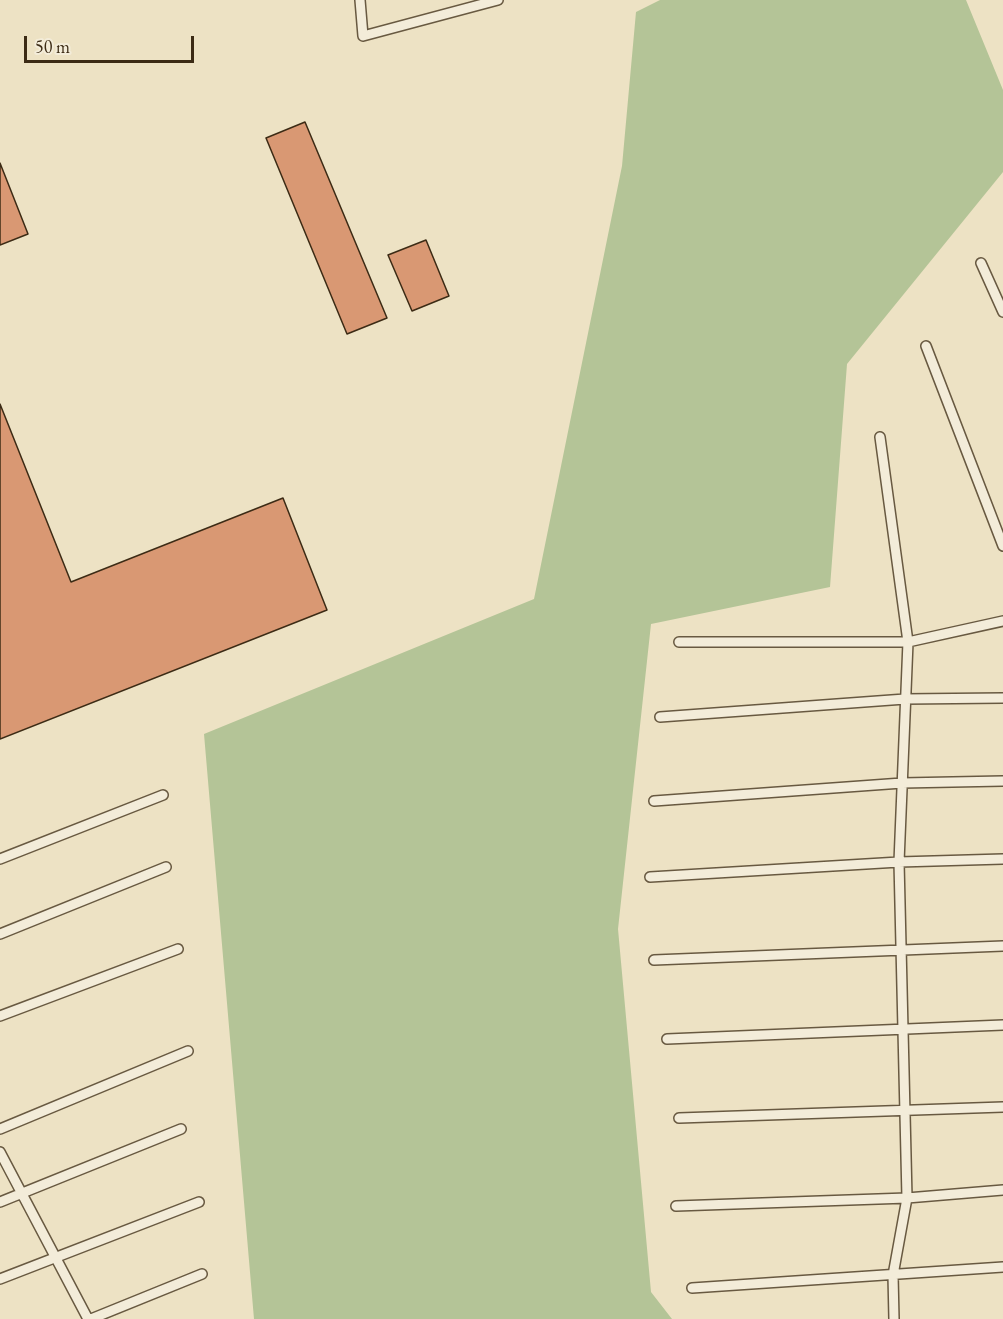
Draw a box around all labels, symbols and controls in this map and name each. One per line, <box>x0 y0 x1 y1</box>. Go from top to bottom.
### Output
scale bar <box>27 24 196 62</box>
text: 50 m <box>35 35 70 58</box>

